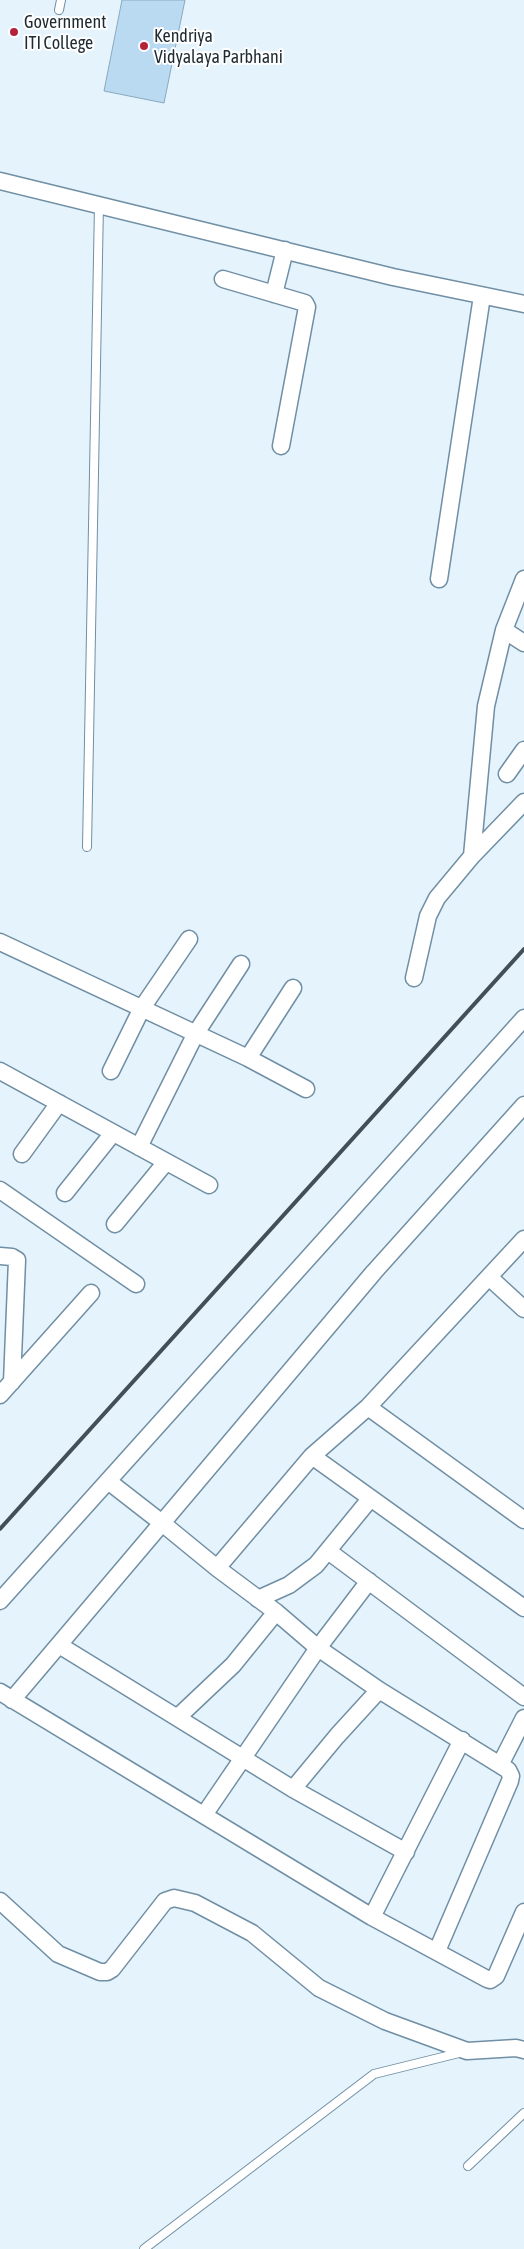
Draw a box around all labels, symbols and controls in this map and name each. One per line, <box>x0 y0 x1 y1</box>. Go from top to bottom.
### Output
place label: Government ITI College <box>24 11 106 54</box>
place label: Kendriya Vidyalaya Parbhani <box>154 25 283 68</box>
marker: Government ITI College <box>8 26 20 38</box>
marker: Kendriya Vidyalaya Parbhani <box>138 40 150 52</box>

